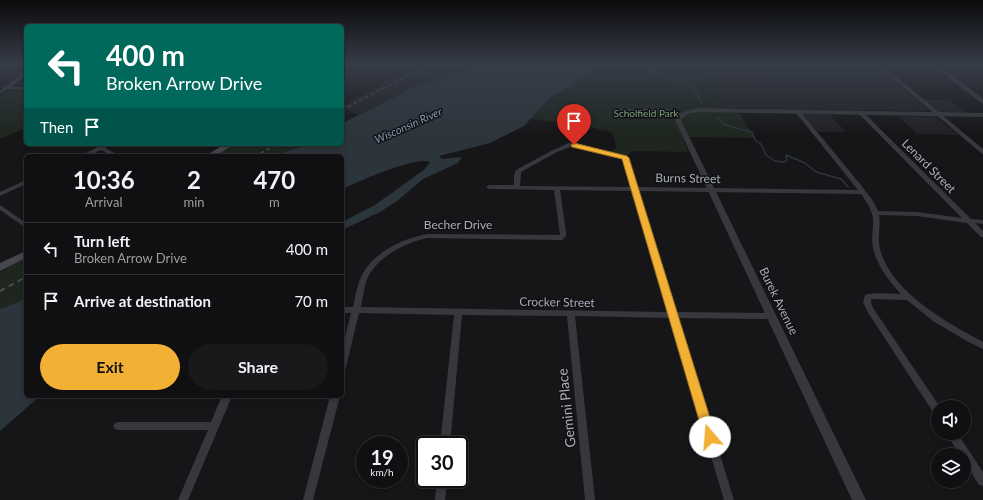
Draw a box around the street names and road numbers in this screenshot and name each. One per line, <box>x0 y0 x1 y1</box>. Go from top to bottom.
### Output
street label: Lenard Street <box>899 136 960 197</box>
street label: Burns Street <box>655 170 721 186</box>
street label: Becher Drive <box>424 217 492 232</box>
street label: Burek Avenue <box>756 265 802 337</box>
street label: Crocker Street <box>519 294 596 310</box>
street label: Gemini Place <box>553 367 579 449</box>

